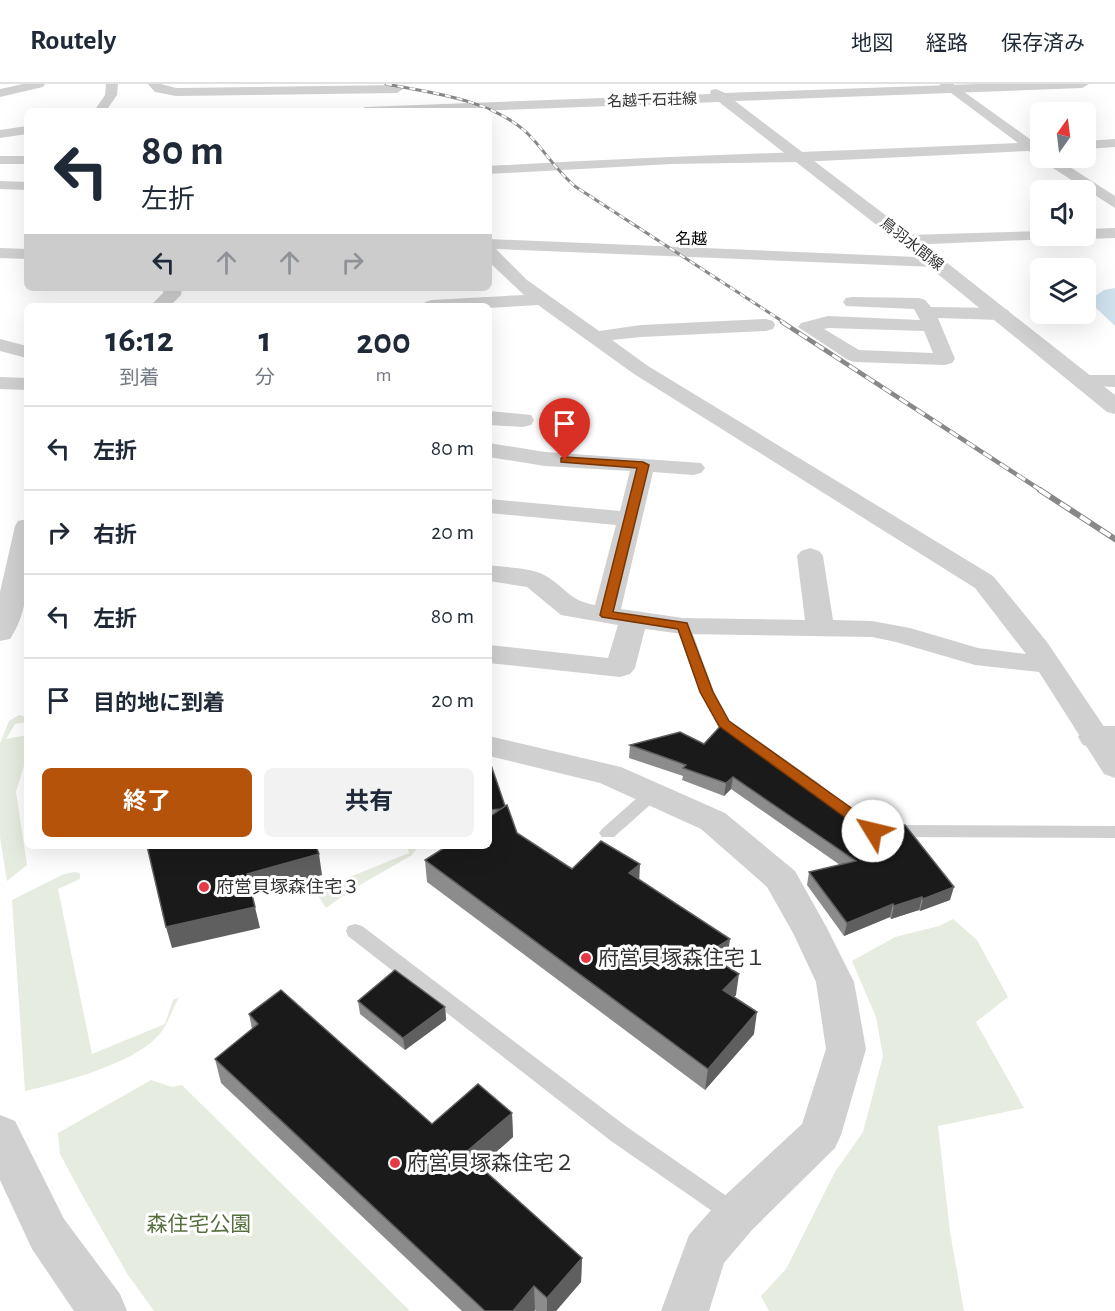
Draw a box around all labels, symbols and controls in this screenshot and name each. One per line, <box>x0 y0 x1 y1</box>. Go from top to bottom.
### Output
text: Routely <box>30 27 116 55</box>
text: 地図 <box>851 33 893 54</box>
text: 経路 <box>926 33 968 54</box>
text: 保存済み <box>1001 33 1085 54</box>
street label: 名越千石荘線 <box>607 90 697 110</box>
north arrow <box>1030 102 1096 168</box>
map controls <box>1030 102 1096 324</box>
text: 80 m <box>141 130 224 172</box>
icon: left <box>42 132 120 210</box>
button: sound <box>1030 180 1096 246</box>
text: 左折 <box>141 186 195 213</box>
street label: 鳥羽水間線 <box>878 215 946 273</box>
district label: 名越 <box>675 230 707 247</box>
icon: left <box>147 246 180 279</box>
icon: ahead <box>210 246 243 279</box>
icon: ahead <box>273 246 306 279</box>
icon: right <box>336 246 369 279</box>
button: layers <box>1030 258 1096 324</box>
text: 16:12 <box>105 322 174 358</box>
text: 1 <box>259 322 272 358</box>
text: 200 <box>356 324 411 360</box>
text: m <box>376 365 392 385</box>
text: 到着 <box>120 368 160 388</box>
text: 分 <box>255 368 275 388</box>
pin <box>539 398 590 460</box>
icon: arrive <box>548 407 581 440</box>
icon: left <box>42 432 75 465</box>
text: 80 m <box>431 437 474 459</box>
text: 左折 <box>93 440 137 462</box>
icon: right <box>42 516 75 549</box>
text: 20 m <box>431 521 474 543</box>
text: 右折 <box>93 524 137 546</box>
icon: left <box>42 600 75 633</box>
text: 80 m <box>431 605 474 627</box>
text: 左折 <box>93 608 137 630</box>
icon: arrive <box>42 684 75 717</box>
text: 20 m <box>431 689 474 711</box>
text: 目的地に到着 <box>93 692 225 714</box>
button: 終了 <box>42 768 252 837</box>
button: 共有 <box>264 768 474 837</box>
position arrow <box>841 799 905 863</box>
place label: 府営貝塚森住宅３ <box>216 877 360 897</box>
marker: 府営貝塚森住宅３ <box>197 880 211 894</box>
place label: 府営貝塚森住宅１ <box>598 947 766 969</box>
marker: 府営貝塚森住宅１ <box>579 951 593 965</box>
place label: 府営貝塚森住宅２ <box>407 1152 575 1174</box>
marker: 府営貝塚森住宅２ <box>388 1156 402 1170</box>
park label: 森住宅公園 <box>147 1213 252 1235</box>

